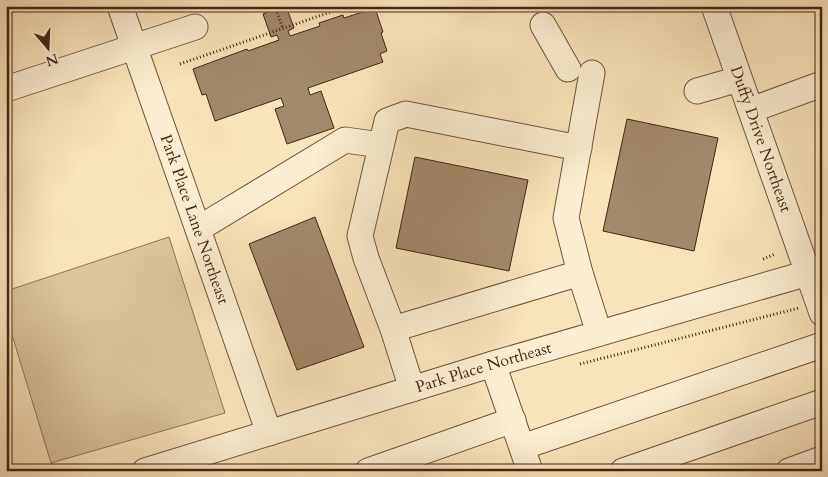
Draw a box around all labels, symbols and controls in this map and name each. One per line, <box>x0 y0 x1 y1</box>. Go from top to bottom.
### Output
north arrow <box>22 22 72 72</box>
text: N <box>43 49 61 71</box>
street label: Duffy Drive Northeast <box>725 63 797 215</box>
street label: Park Place Lane Northeast <box>155 132 234 307</box>
street label: Park Place Northeast <box>413 337 554 398</box>

